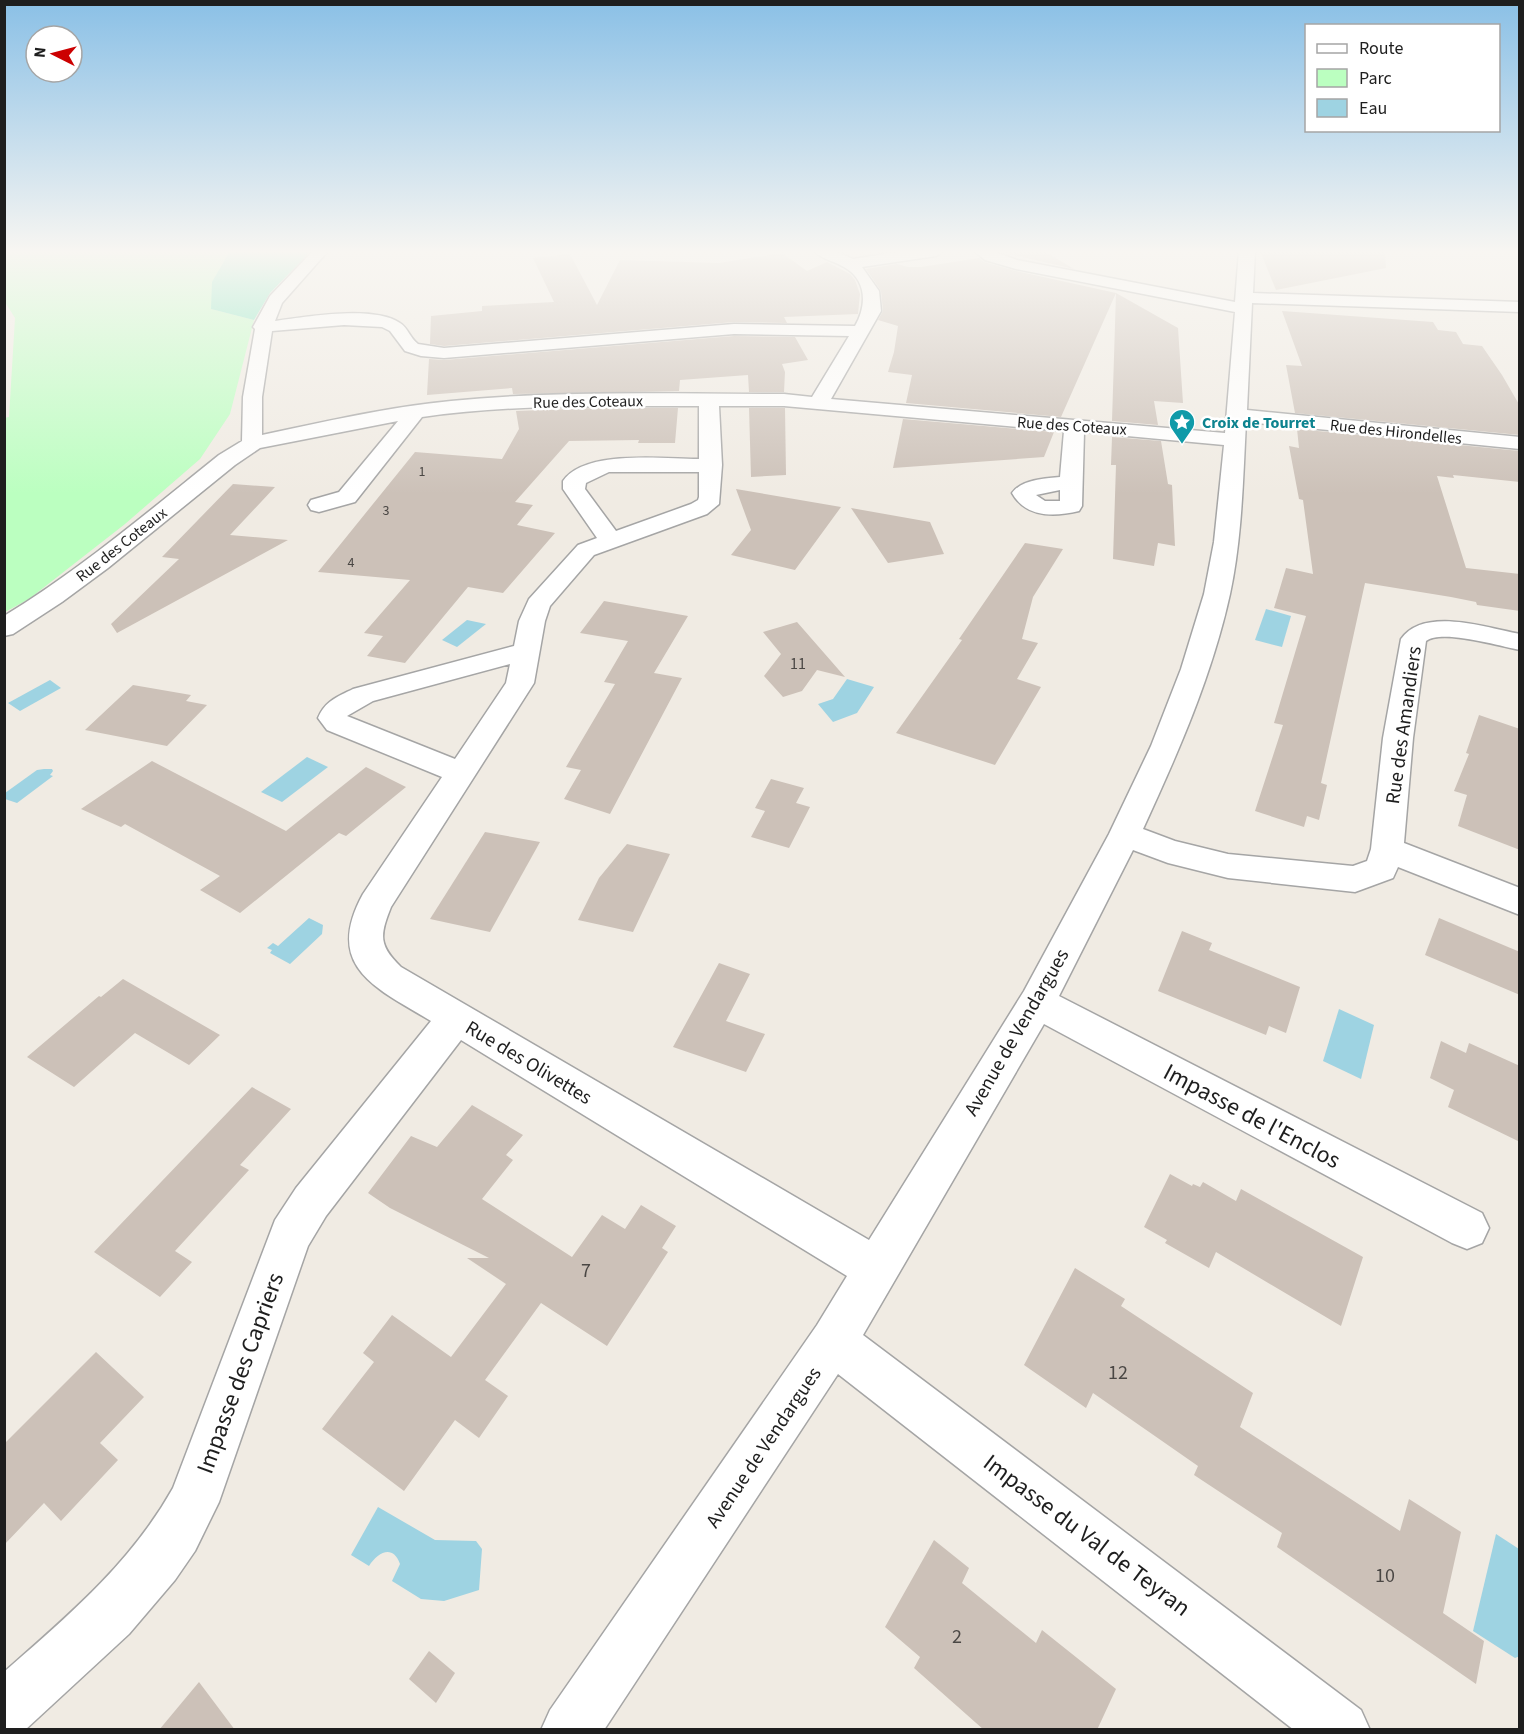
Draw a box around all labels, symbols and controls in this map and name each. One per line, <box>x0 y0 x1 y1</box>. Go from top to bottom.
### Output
north arrow <box>24 24 84 84</box>
legend <box>1305 24 1500 132</box>
text: Route <box>1359 36 1403 61</box>
text: N <box>29 46 52 59</box>
text: Parc <box>1359 66 1392 91</box>
text: Eau <box>1359 96 1387 121</box>
street label: Rue des Coteaux <box>533 390 643 414</box>
place icon: Croix de Tourret <box>1167 407 1197 445</box>
street label: Rue des Coteaux <box>1016 411 1128 441</box>
place label: Croix de Tourret <box>1202 412 1315 434</box>
street label: Rue des Hirondelles <box>1329 414 1463 450</box>
house number: 1 <box>419 462 426 482</box>
house number: 3 <box>383 501 390 521</box>
street label: Rue des Coteaux <box>71 502 172 587</box>
house number: 4 <box>348 553 355 573</box>
street label: Rue des Amandiers <box>1379 644 1429 806</box>
house number: 11 <box>790 653 806 675</box>
street label: Avenue de Vendargues <box>958 944 1076 1121</box>
street label: Rue des Olivettes <box>460 1014 597 1112</box>
street label: Impasse de l'Enclos <box>1157 1055 1347 1178</box>
house number: 7 <box>581 1257 591 1285</box>
street label: Impasse des Capriers <box>188 1268 293 1479</box>
house number: 12 <box>1108 1359 1128 1387</box>
street label: Avenue de Vendargues <box>699 1362 828 1534</box>
street label: Impasse du Val de Teyran <box>976 1446 1198 1625</box>
house number: 10 <box>1375 1562 1395 1590</box>
house number: 2 <box>952 1623 962 1651</box>

